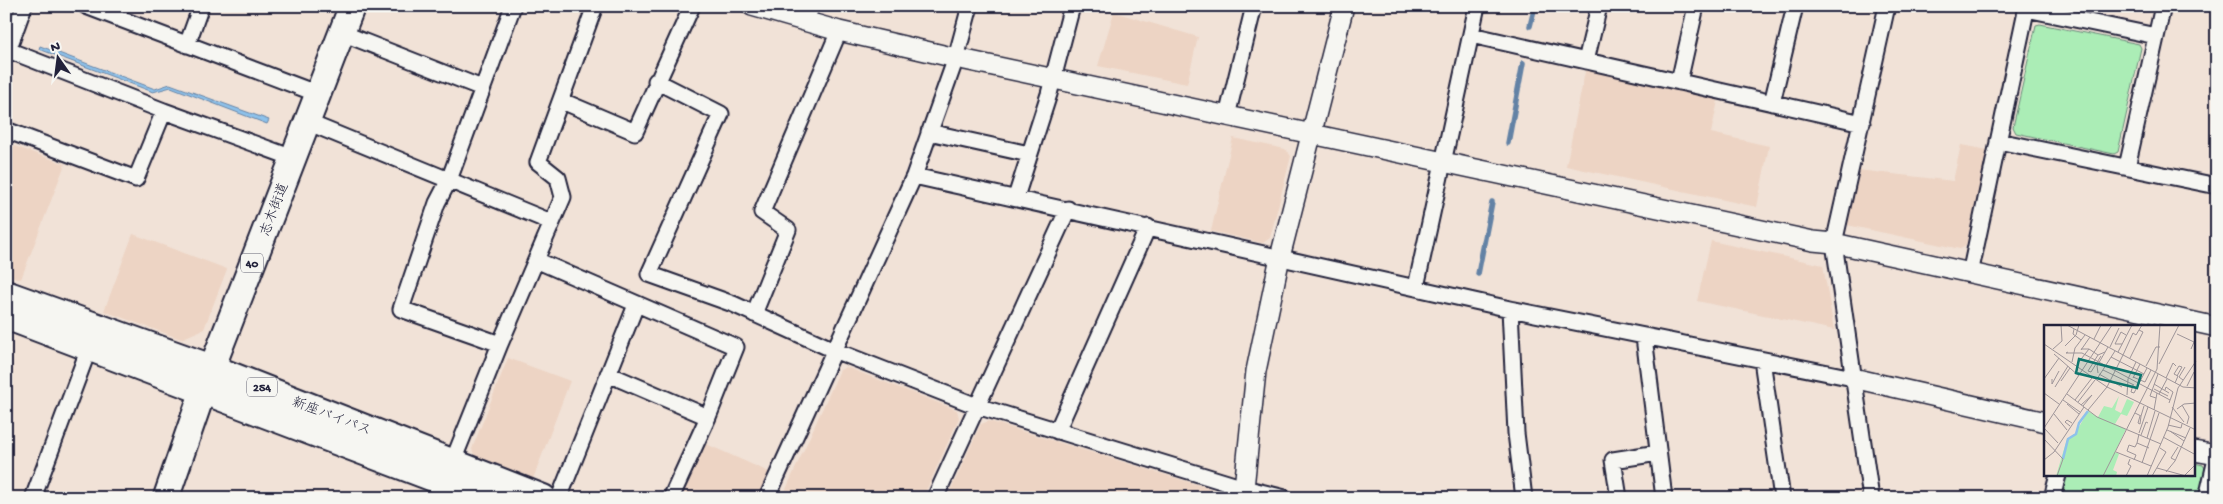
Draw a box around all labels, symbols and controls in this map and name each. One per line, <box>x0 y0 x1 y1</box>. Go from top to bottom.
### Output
north arrow <box>32 32 82 82</box>
text: N <box>49 38 62 57</box>
street label: 志木街道 <box>257 181 293 239</box>
road number: 40 <box>241 254 263 272</box>
inset map <box>2044 325 2196 476</box>
road number: 254 <box>247 378 277 397</box>
street label: 新座バイパス <box>289 394 373 440</box>

